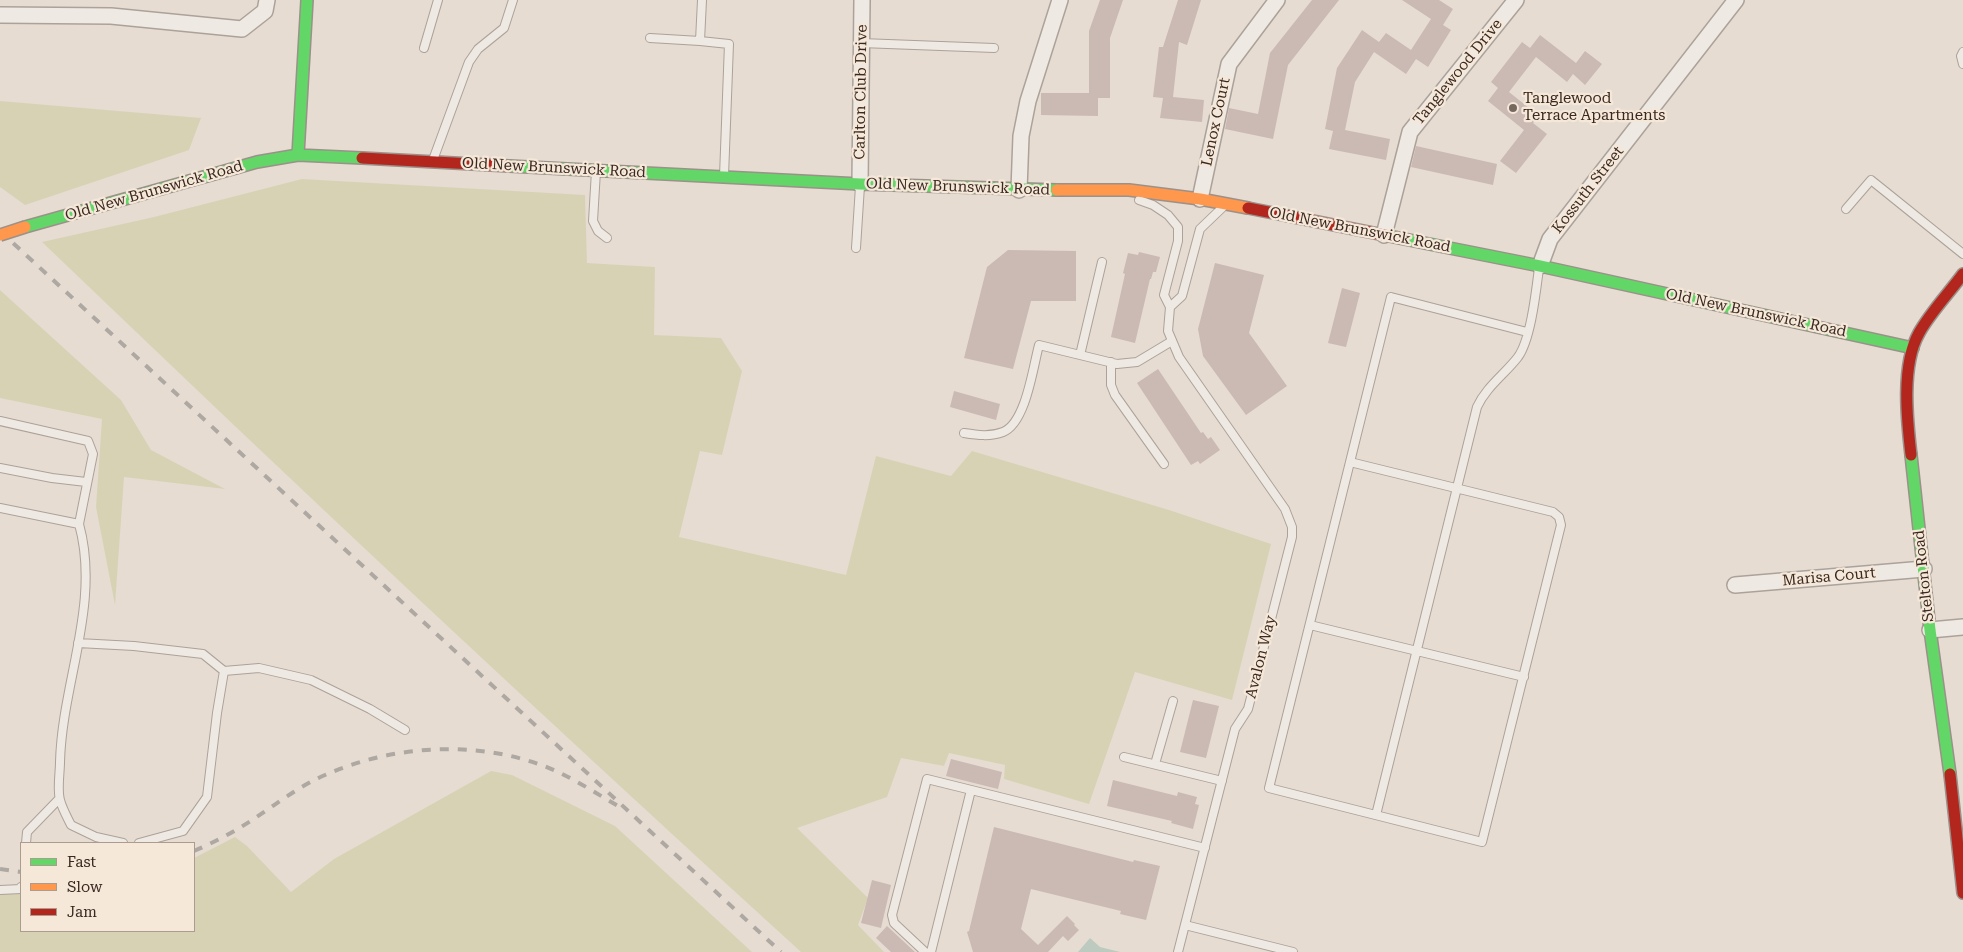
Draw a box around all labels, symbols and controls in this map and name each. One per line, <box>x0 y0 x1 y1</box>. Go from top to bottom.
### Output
street label: Tanglewood Drive <box>1410 15 1506 129</box>
street label: Carlton Club Drive <box>851 24 871 160</box>
street label: Lenox Court <box>1198 76 1234 168</box>
place label: Tanglewood Terrace Apartments <box>1523 90 1665 125</box>
marker: Tanglewood Terrace Apartments <box>1507 102 1519 114</box>
street label: Kossuth Street <box>1548 143 1628 237</box>
street label: Old New Brunswick Road <box>462 154 646 182</box>
street label: Old New Brunswick Road <box>63 157 245 225</box>
street label: Old New Brunswick Road <box>866 175 1050 199</box>
street label: Old New Brunswick Road <box>1268 204 1452 256</box>
street label: Old New Brunswick Road <box>1664 285 1848 341</box>
street label: Stelton Road <box>1910 529 1938 623</box>
street label: Marisa Court <box>1782 564 1876 590</box>
street label: Avalon Way <box>1242 614 1280 700</box>
legend <box>20 842 195 932</box>
text: Fast <box>67 853 96 871</box>
text: Slow <box>67 878 102 896</box>
text: Jam <box>67 903 97 921</box>

